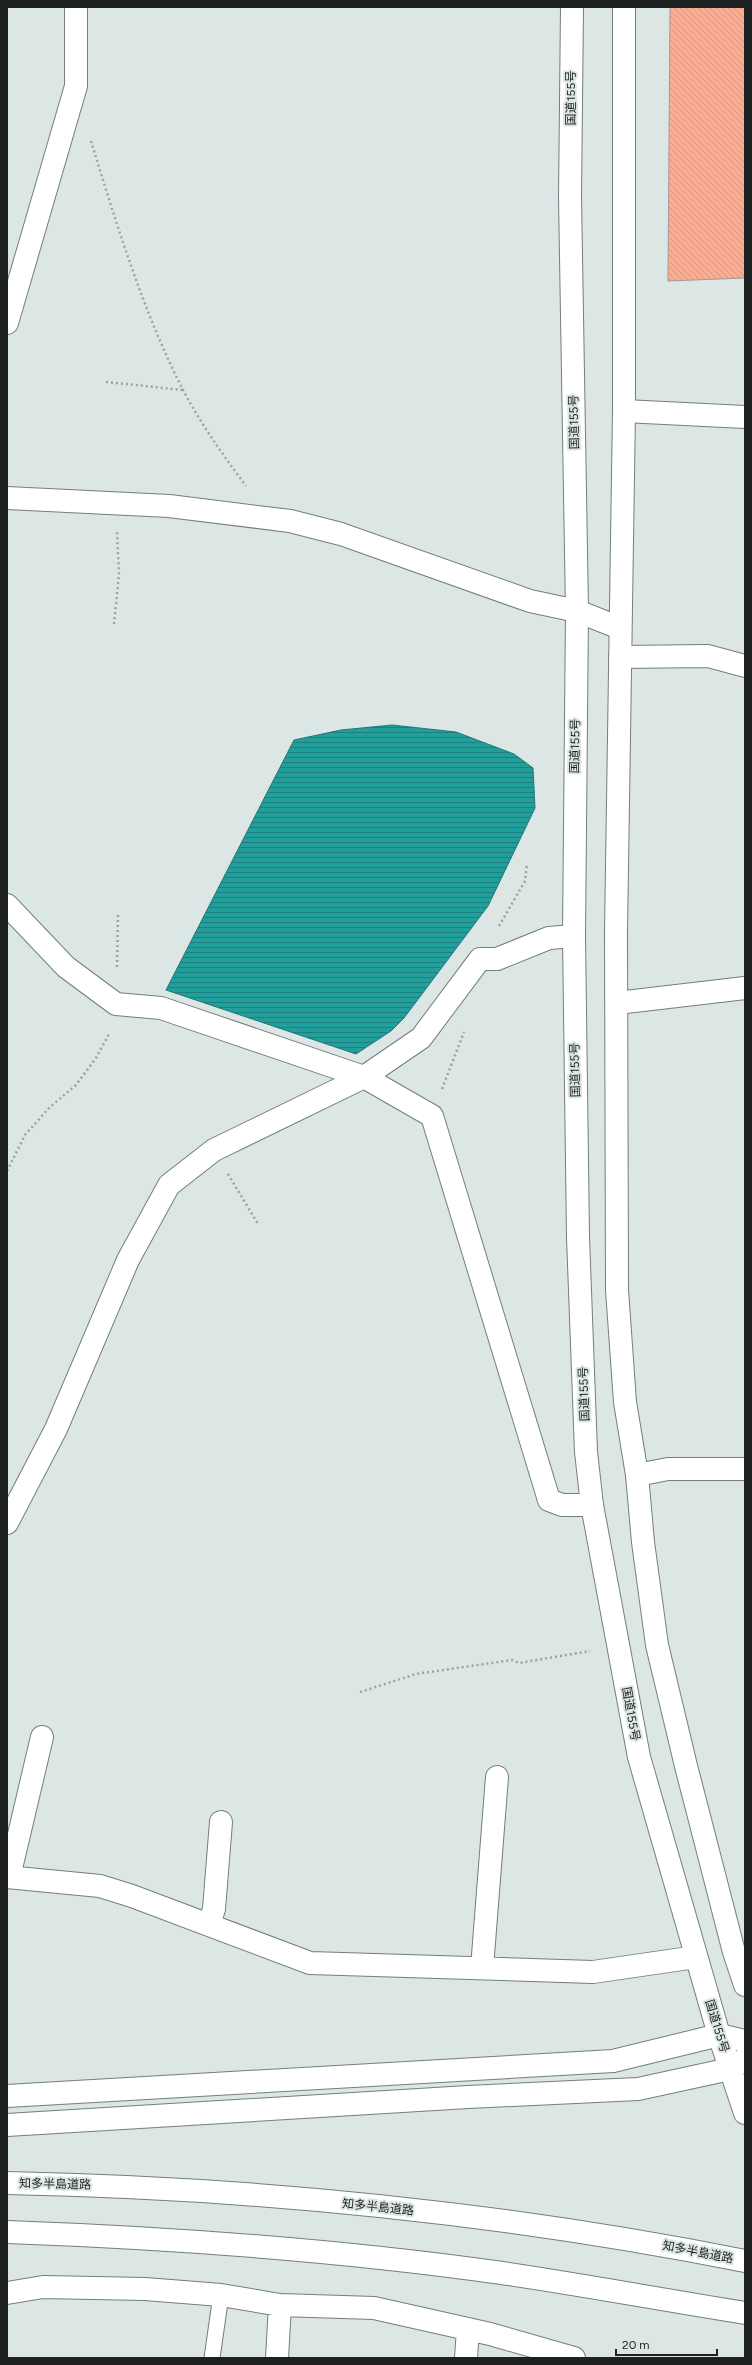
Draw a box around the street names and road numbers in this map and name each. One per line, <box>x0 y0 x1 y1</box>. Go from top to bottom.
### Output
street label: 国道155号 <box>564 71 578 125</box>
street label: 国道155号 <box>567 394 581 450</box>
street label: 国道155号 <box>568 718 582 774</box>
street label: 国道155号 <box>568 1042 582 1098</box>
street label: 国道155号 <box>576 1366 592 1422</box>
street label: 国道155号 <box>619 1686 643 1742</box>
street label: 国道155号 <box>702 1998 732 2054</box>
street label: 知多半島道路 <box>19 2176 91 2192</box>
street label: 知多半島道路 <box>341 2196 415 2218</box>
street label: 知多半島道路 <box>661 2238 735 2266</box>

